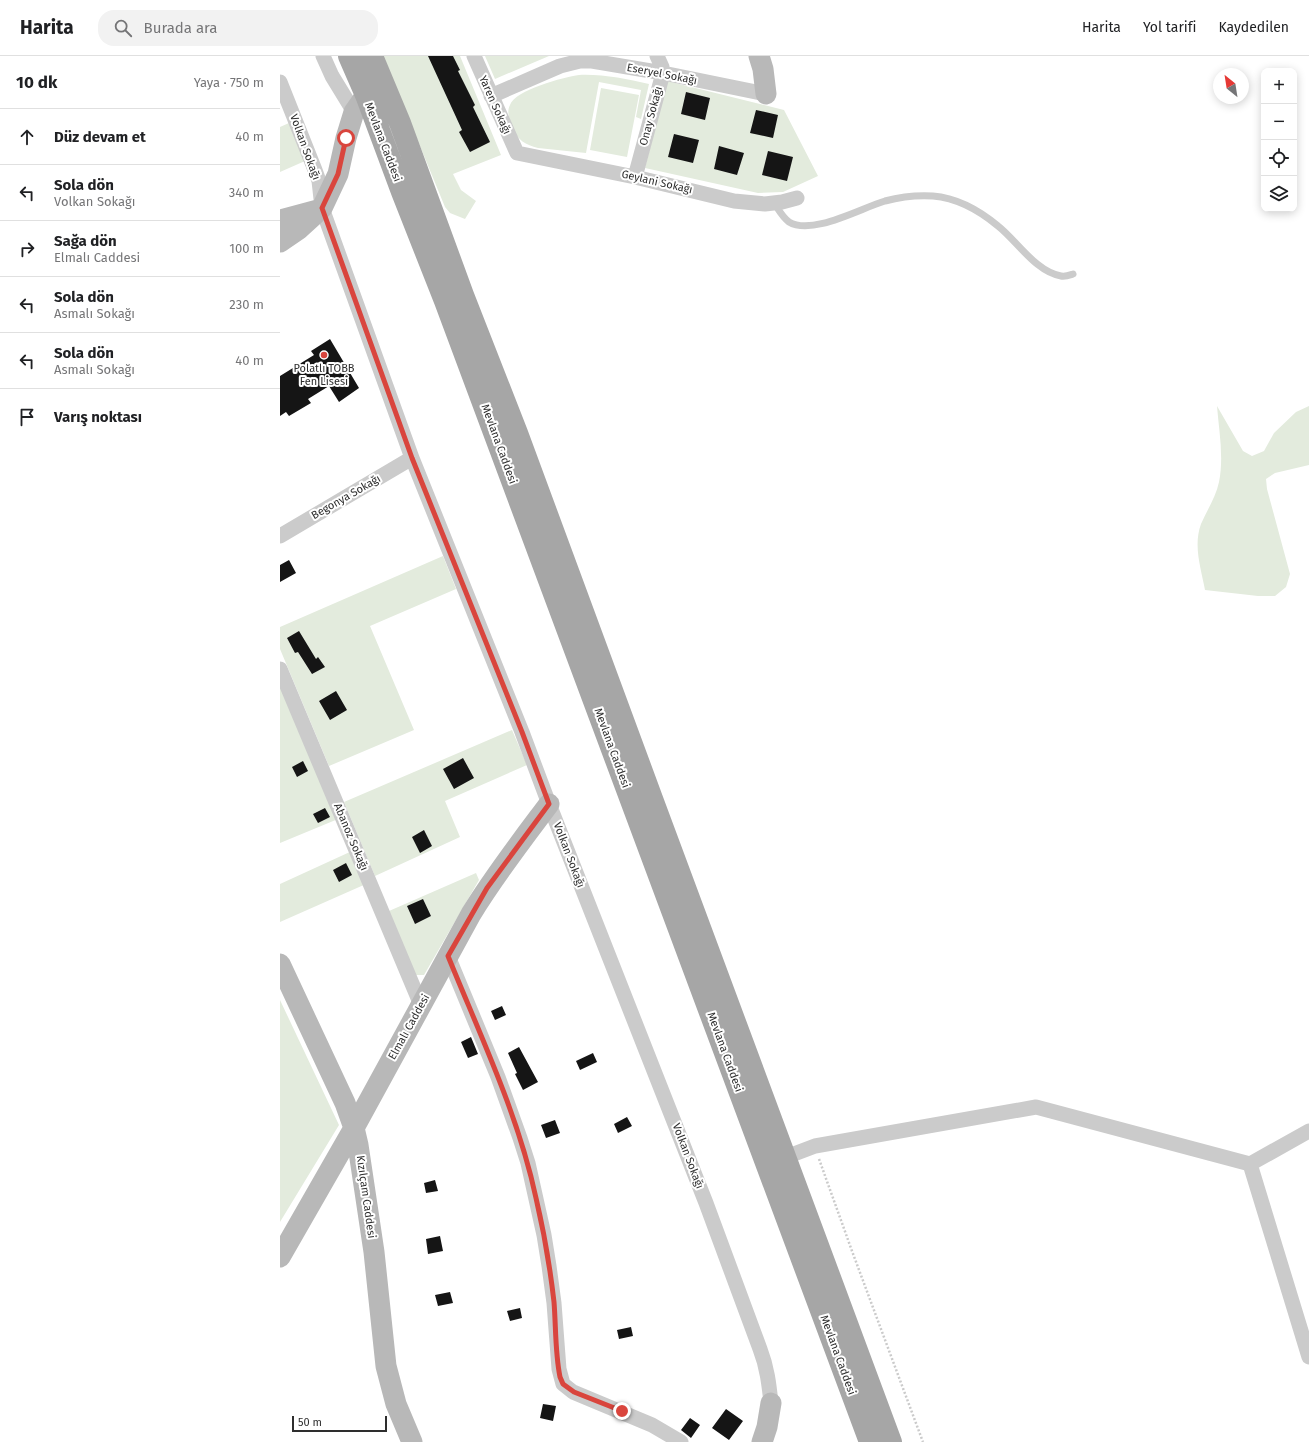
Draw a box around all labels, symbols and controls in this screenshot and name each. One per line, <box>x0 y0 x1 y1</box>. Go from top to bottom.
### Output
search box <box>98 10 378 46</box>
text: Harita <box>20 16 74 39</box>
icon: search <box>112 17 134 39</box>
text: Burada ara <box>144 19 218 37</box>
text: Harita <box>1082 19 1121 36</box>
text: Yol tarifi <box>1143 19 1196 36</box>
text: Kaydedilen <box>1218 19 1289 36</box>
street label: Eseryel Sokağı <box>626 61 698 87</box>
north arrow <box>1213 68 1249 104</box>
map controls <box>1261 68 1297 212</box>
button: + <box>1261 68 1297 104</box>
text: 10 dk <box>16 72 57 93</box>
street label: Yaren Sokağı <box>476 74 514 136</box>
text: Yaya · 750 m <box>194 75 264 90</box>
street label: Onay Sokağı <box>637 85 665 147</box>
street label: Mevlana Caddesi <box>362 101 404 183</box>
button: − <box>1261 104 1297 140</box>
street label: Volkan Sokağı <box>287 112 323 182</box>
icon: ahead <box>16 126 38 148</box>
text: Düz devam et <box>54 128 146 146</box>
text: 40 m <box>235 129 264 144</box>
route start <box>337 129 355 147</box>
button: locate <box>1261 140 1297 176</box>
street label: Geylani Sokağı <box>620 168 694 196</box>
text: Sola dön <box>54 176 114 194</box>
button: layers <box>1261 176 1297 212</box>
icon: left <box>16 182 38 204</box>
text: 340 m <box>229 185 264 200</box>
text: Volkan Sokağı <box>54 194 135 209</box>
text: Sağa dön <box>54 232 117 250</box>
icon: right <box>16 238 38 260</box>
text: 100 m <box>229 241 264 256</box>
text: Elmalı Caddesi <box>54 250 140 265</box>
text: Sola dön <box>54 288 114 306</box>
icon: left <box>16 294 38 316</box>
text: 230 m <box>229 297 264 312</box>
text: Asmalı Sokağı <box>54 306 135 321</box>
text: Sola dön <box>54 344 114 362</box>
icon: left <box>16 350 38 372</box>
marker: Polatlı TOBB Fen Lisesi <box>319 350 329 360</box>
text: 40 m <box>235 353 264 368</box>
text: Asmalı Sokağı <box>54 362 135 377</box>
place label: Polatlı TOBB Fen Lisesi <box>293 362 355 388</box>
street label: Mevlana Caddesi <box>479 402 519 486</box>
icon: arrive <box>16 406 38 428</box>
text: Varış noktası <box>54 408 142 426</box>
street label: Begonya Sokağı <box>309 472 383 522</box>
street label: Mevlana Caddesi <box>592 706 632 790</box>
street label: Abanoz Sokağı <box>331 801 371 873</box>
street label: Volkan Sokağı <box>551 821 587 889</box>
street label: Elmalı Caddesi <box>386 992 432 1062</box>
street label: Mevlana Caddesi <box>705 1010 745 1094</box>
street label: Volkan Sokağı <box>670 1122 706 1190</box>
street label: Kızılçam Caddesi <box>354 1155 378 1239</box>
street label: Mevlana Caddesi <box>818 1313 858 1397</box>
route end <box>613 1402 631 1420</box>
scale bar <box>292 1414 387 1433</box>
text: 50 m <box>298 1416 322 1429</box>

